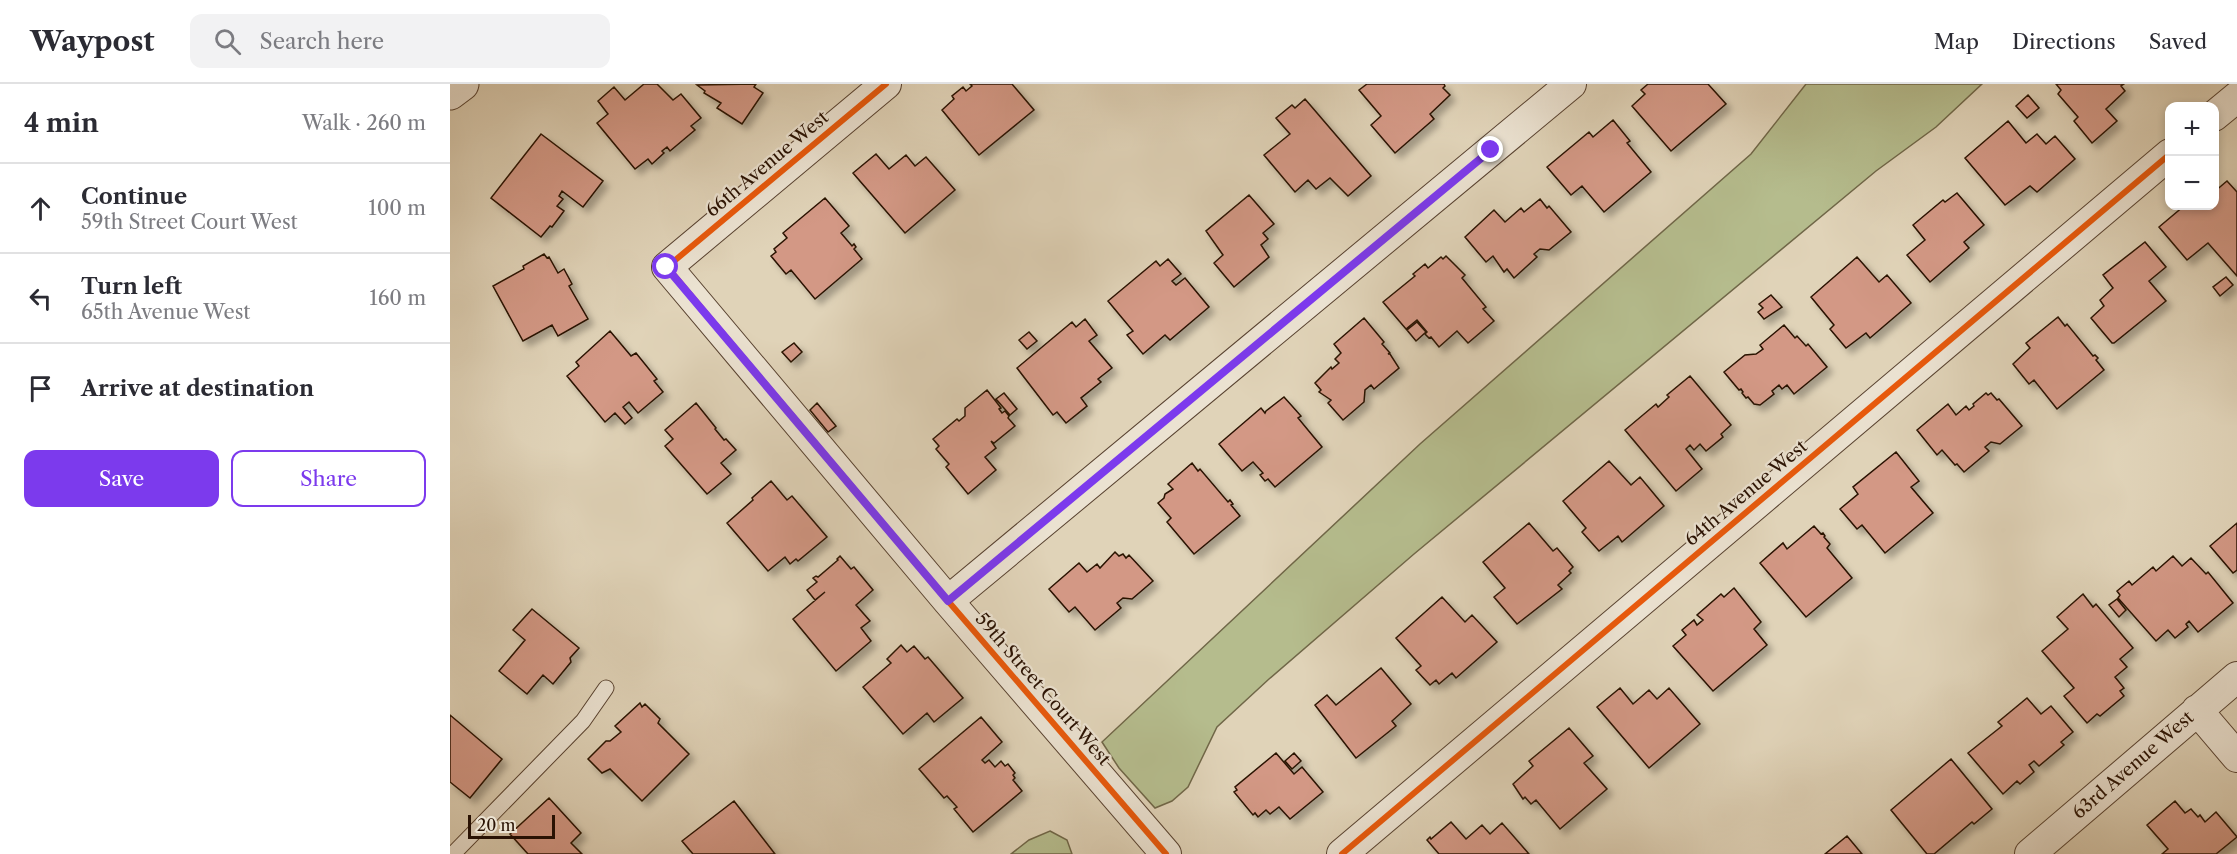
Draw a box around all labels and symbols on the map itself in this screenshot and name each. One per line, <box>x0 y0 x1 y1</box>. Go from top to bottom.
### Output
street label: 66th Avenue West <box>701 106 833 222</box>
route end <box>1477 136 1503 162</box>
route start <box>652 253 678 279</box>
street label: 64th Avenue West <box>1680 435 1812 551</box>
street label: 59th Street Court West <box>971 608 1116 770</box>
street label: 63rd Avenue West <box>2068 706 2199 824</box>
scale bar <box>468 812 555 840</box>

